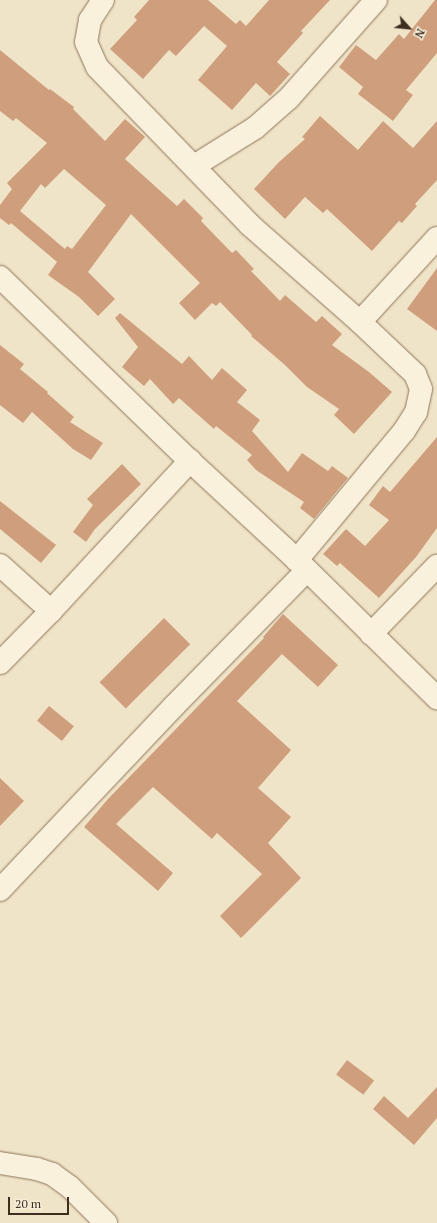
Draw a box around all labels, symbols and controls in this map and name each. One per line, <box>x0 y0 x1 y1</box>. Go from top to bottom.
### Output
north arrow <box>389 8 429 48</box>
text: N <box>412 27 428 40</box>
scale bar <box>10 1189 71 1215</box>
text: 20 m <box>15 1196 41 1211</box>

